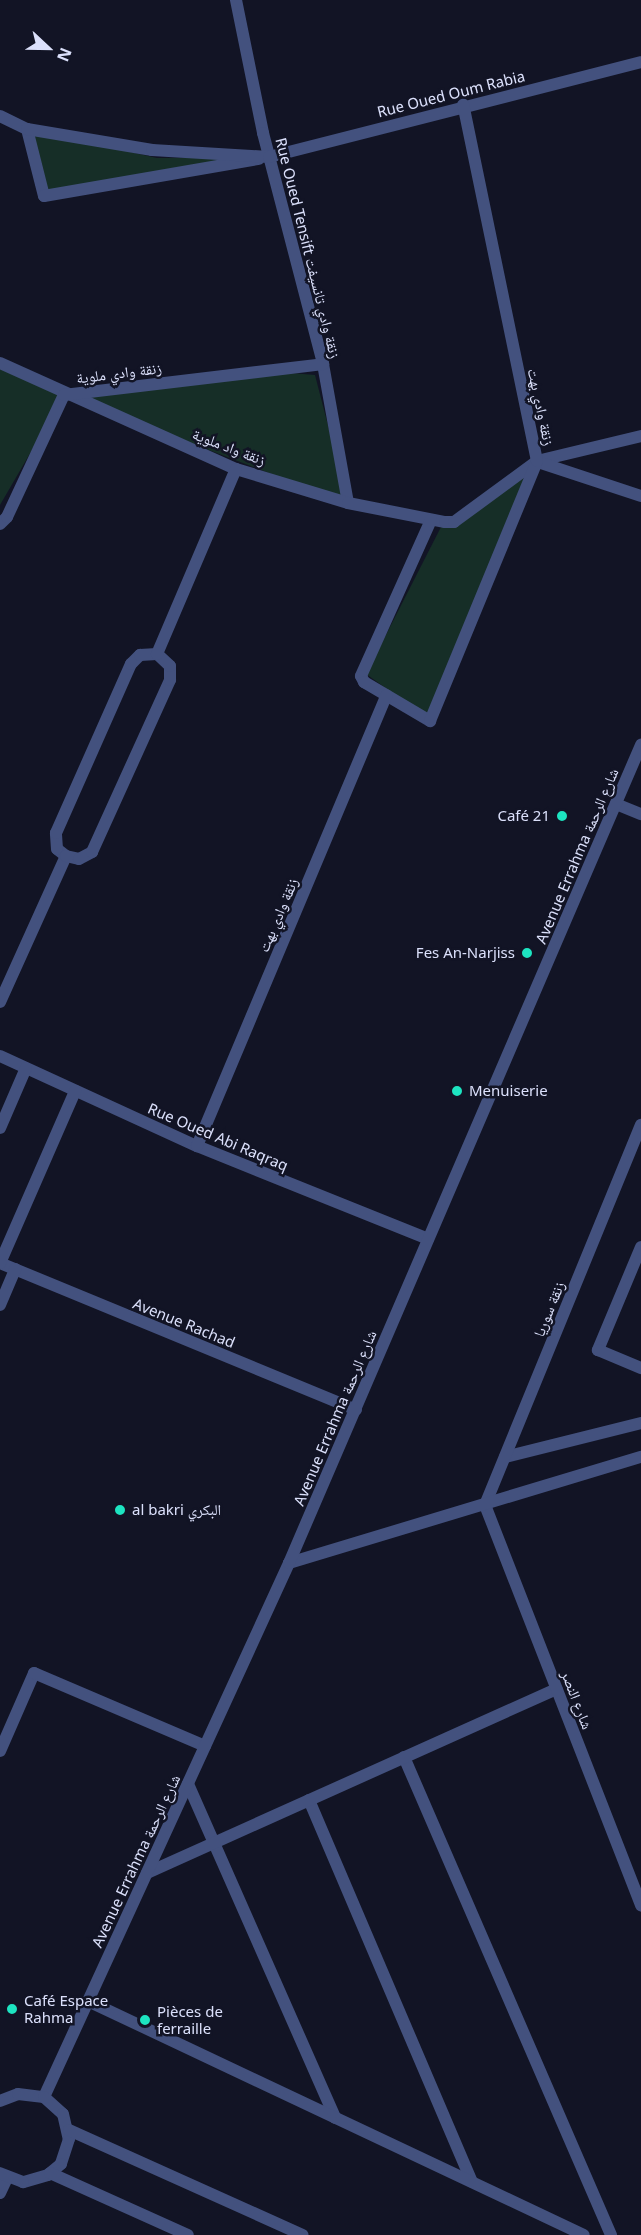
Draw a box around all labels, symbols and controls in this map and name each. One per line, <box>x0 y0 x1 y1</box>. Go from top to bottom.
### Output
north arrow <box>18 18 78 78</box>
text: N <box>52 45 77 65</box>
street label: Rue Oued Oum Rabia <box>375 67 527 121</box>
street label: Rue Oued Tensift زنقة وادي تانسيفت <box>272 136 344 360</box>
street label: زنقة وادي ملوية <box>75 359 163 387</box>
street label: زنقة وادي بهت <box>524 367 558 447</box>
street label: زنقة واد ملوية <box>190 425 268 469</box>
street label: Avenue Errahma شارع الرحمة <box>532 766 622 946</box>
place label: Café 21 <box>497 807 550 825</box>
marker: Café 21 <box>555 809 569 823</box>
street label: زنقة وادي بهت <box>254 875 302 955</box>
place label: Fes An-Narjiss <box>416 944 515 962</box>
marker: Fes An-Narjiss <box>520 946 534 960</box>
place label: Menuiserie <box>469 1082 548 1100</box>
marker: Menuiserie <box>450 1084 464 1098</box>
street label: Rue Oued Abi Raqraq <box>145 1099 291 1175</box>
street label: زنقة سوريا <box>530 1279 568 1339</box>
street label: Avenue Rachad <box>130 1294 238 1352</box>
street label: Avenue Errahma شارع الرحمة <box>290 1328 380 1508</box>
place label: al bakri البكري <box>132 1501 221 1519</box>
marker: al bakri البكري <box>113 1503 127 1517</box>
street label: شارع النصر <box>558 1668 596 1732</box>
street label: Avenue Errahma شارع الرحمة <box>88 1772 184 1950</box>
place label: Café Espace Rahma <box>24 1991 108 2026</box>
marker: Café Espace Rahma <box>5 2002 19 2016</box>
place label: Pièces de ferraille <box>157 2002 223 2037</box>
marker: Pièces de ferraille <box>138 2013 152 2027</box>

